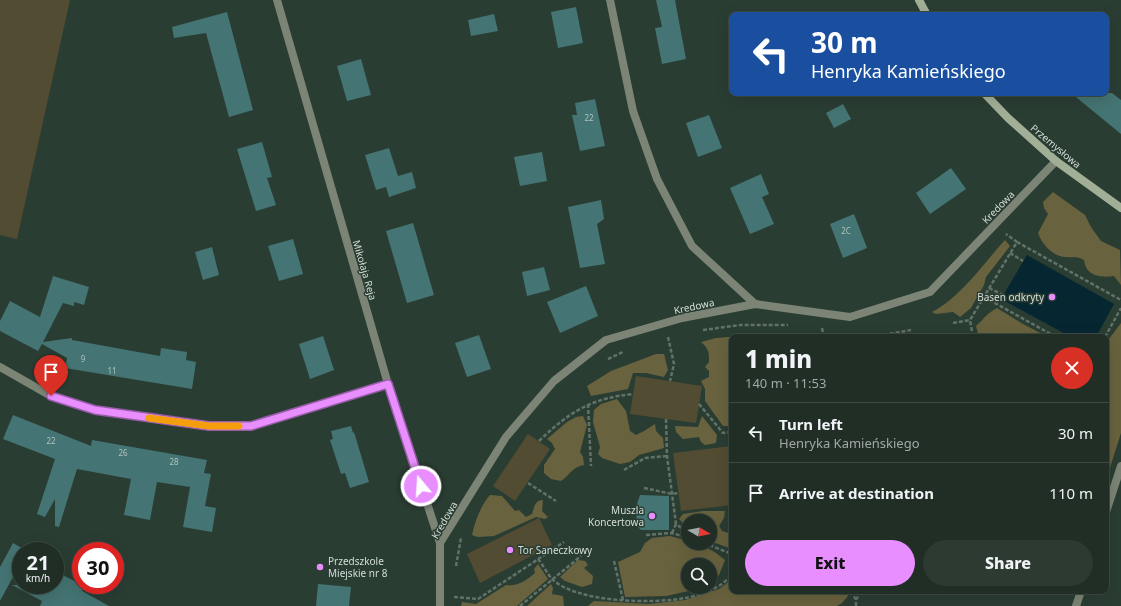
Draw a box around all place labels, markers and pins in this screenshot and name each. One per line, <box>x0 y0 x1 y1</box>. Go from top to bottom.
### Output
place label: Basen odkryty <box>977 290 1045 304</box>
marker: Basen odkryty <box>1047 292 1057 302</box>
pin <box>34 355 68 396</box>
place label: Muszla Koncertowa <box>588 503 644 529</box>
marker: Muszla Koncertowa <box>647 511 657 521</box>
place label: Tor Saneczkowy <box>518 543 593 557</box>
marker: Tor Saneczkowy <box>505 545 515 555</box>
place label: Przedszkole Miejskie nr 8 <box>328 554 388 580</box>
marker: Przedszkole Miejskie nr 8 <box>315 562 325 572</box>

